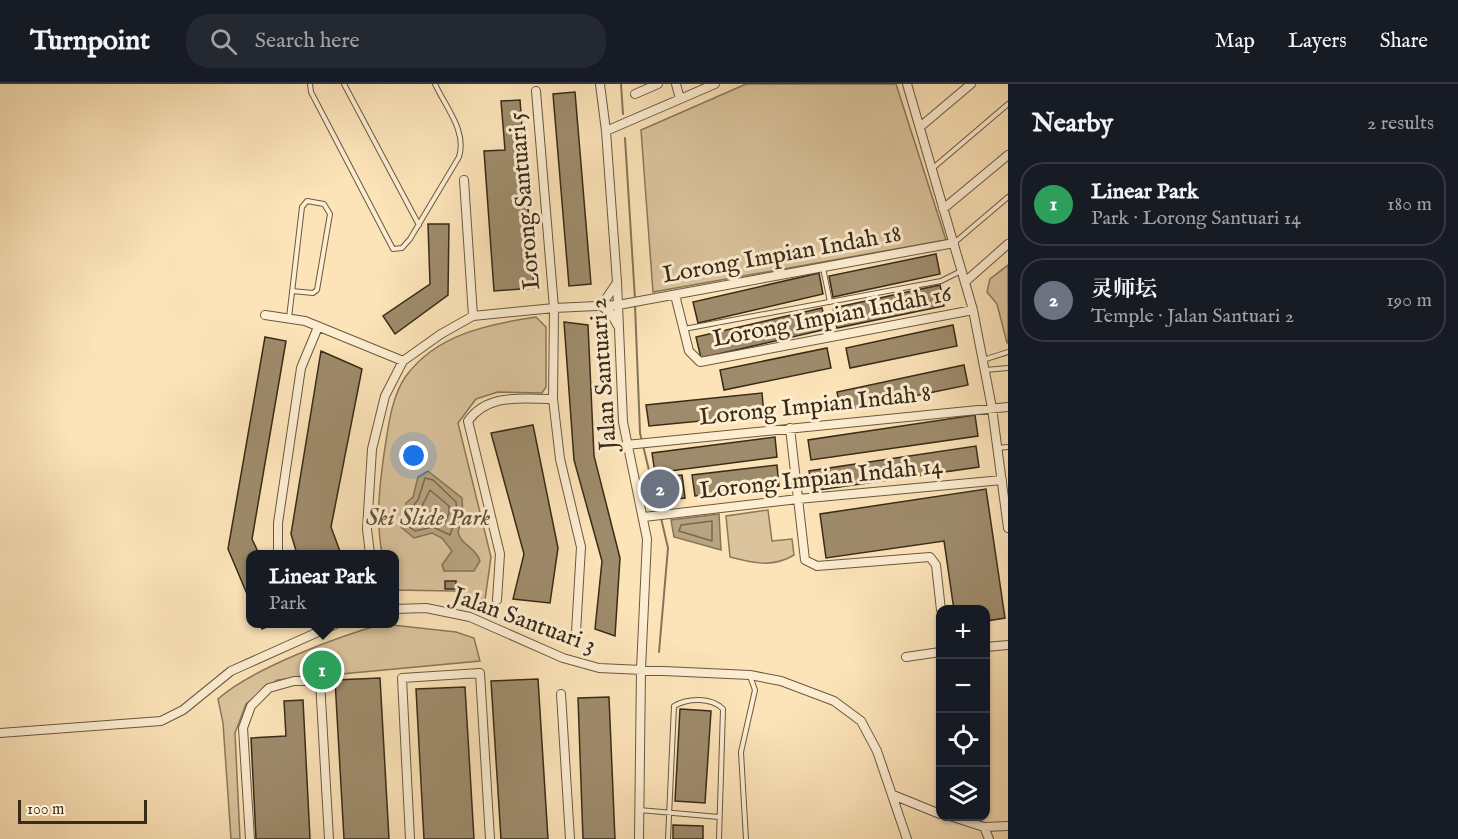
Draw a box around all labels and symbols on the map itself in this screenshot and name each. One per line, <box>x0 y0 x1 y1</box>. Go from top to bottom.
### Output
street label: Lorong Santuari 5 <box>502 110 548 291</box>
street label: Lorong Impian Indah 18 <box>660 219 904 291</box>
street label: Lorong Impian Indah 16 <box>710 278 955 355</box>
street label: Jalan Santuari 2 <box>583 297 625 454</box>
street label: Lorong Impian Indah 8 <box>697 378 933 434</box>
your location <box>399 441 428 470</box>
street label: Lorong Impian Indah 14 <box>698 451 944 507</box>
pin: 2 <box>640 466 680 512</box>
park label: Ski Slide Park <box>366 503 491 534</box>
street label: Jalan Santuari 3 <box>445 580 600 661</box>
pin: 1 <box>302 648 342 692</box>
scale bar <box>18 797 147 824</box>

